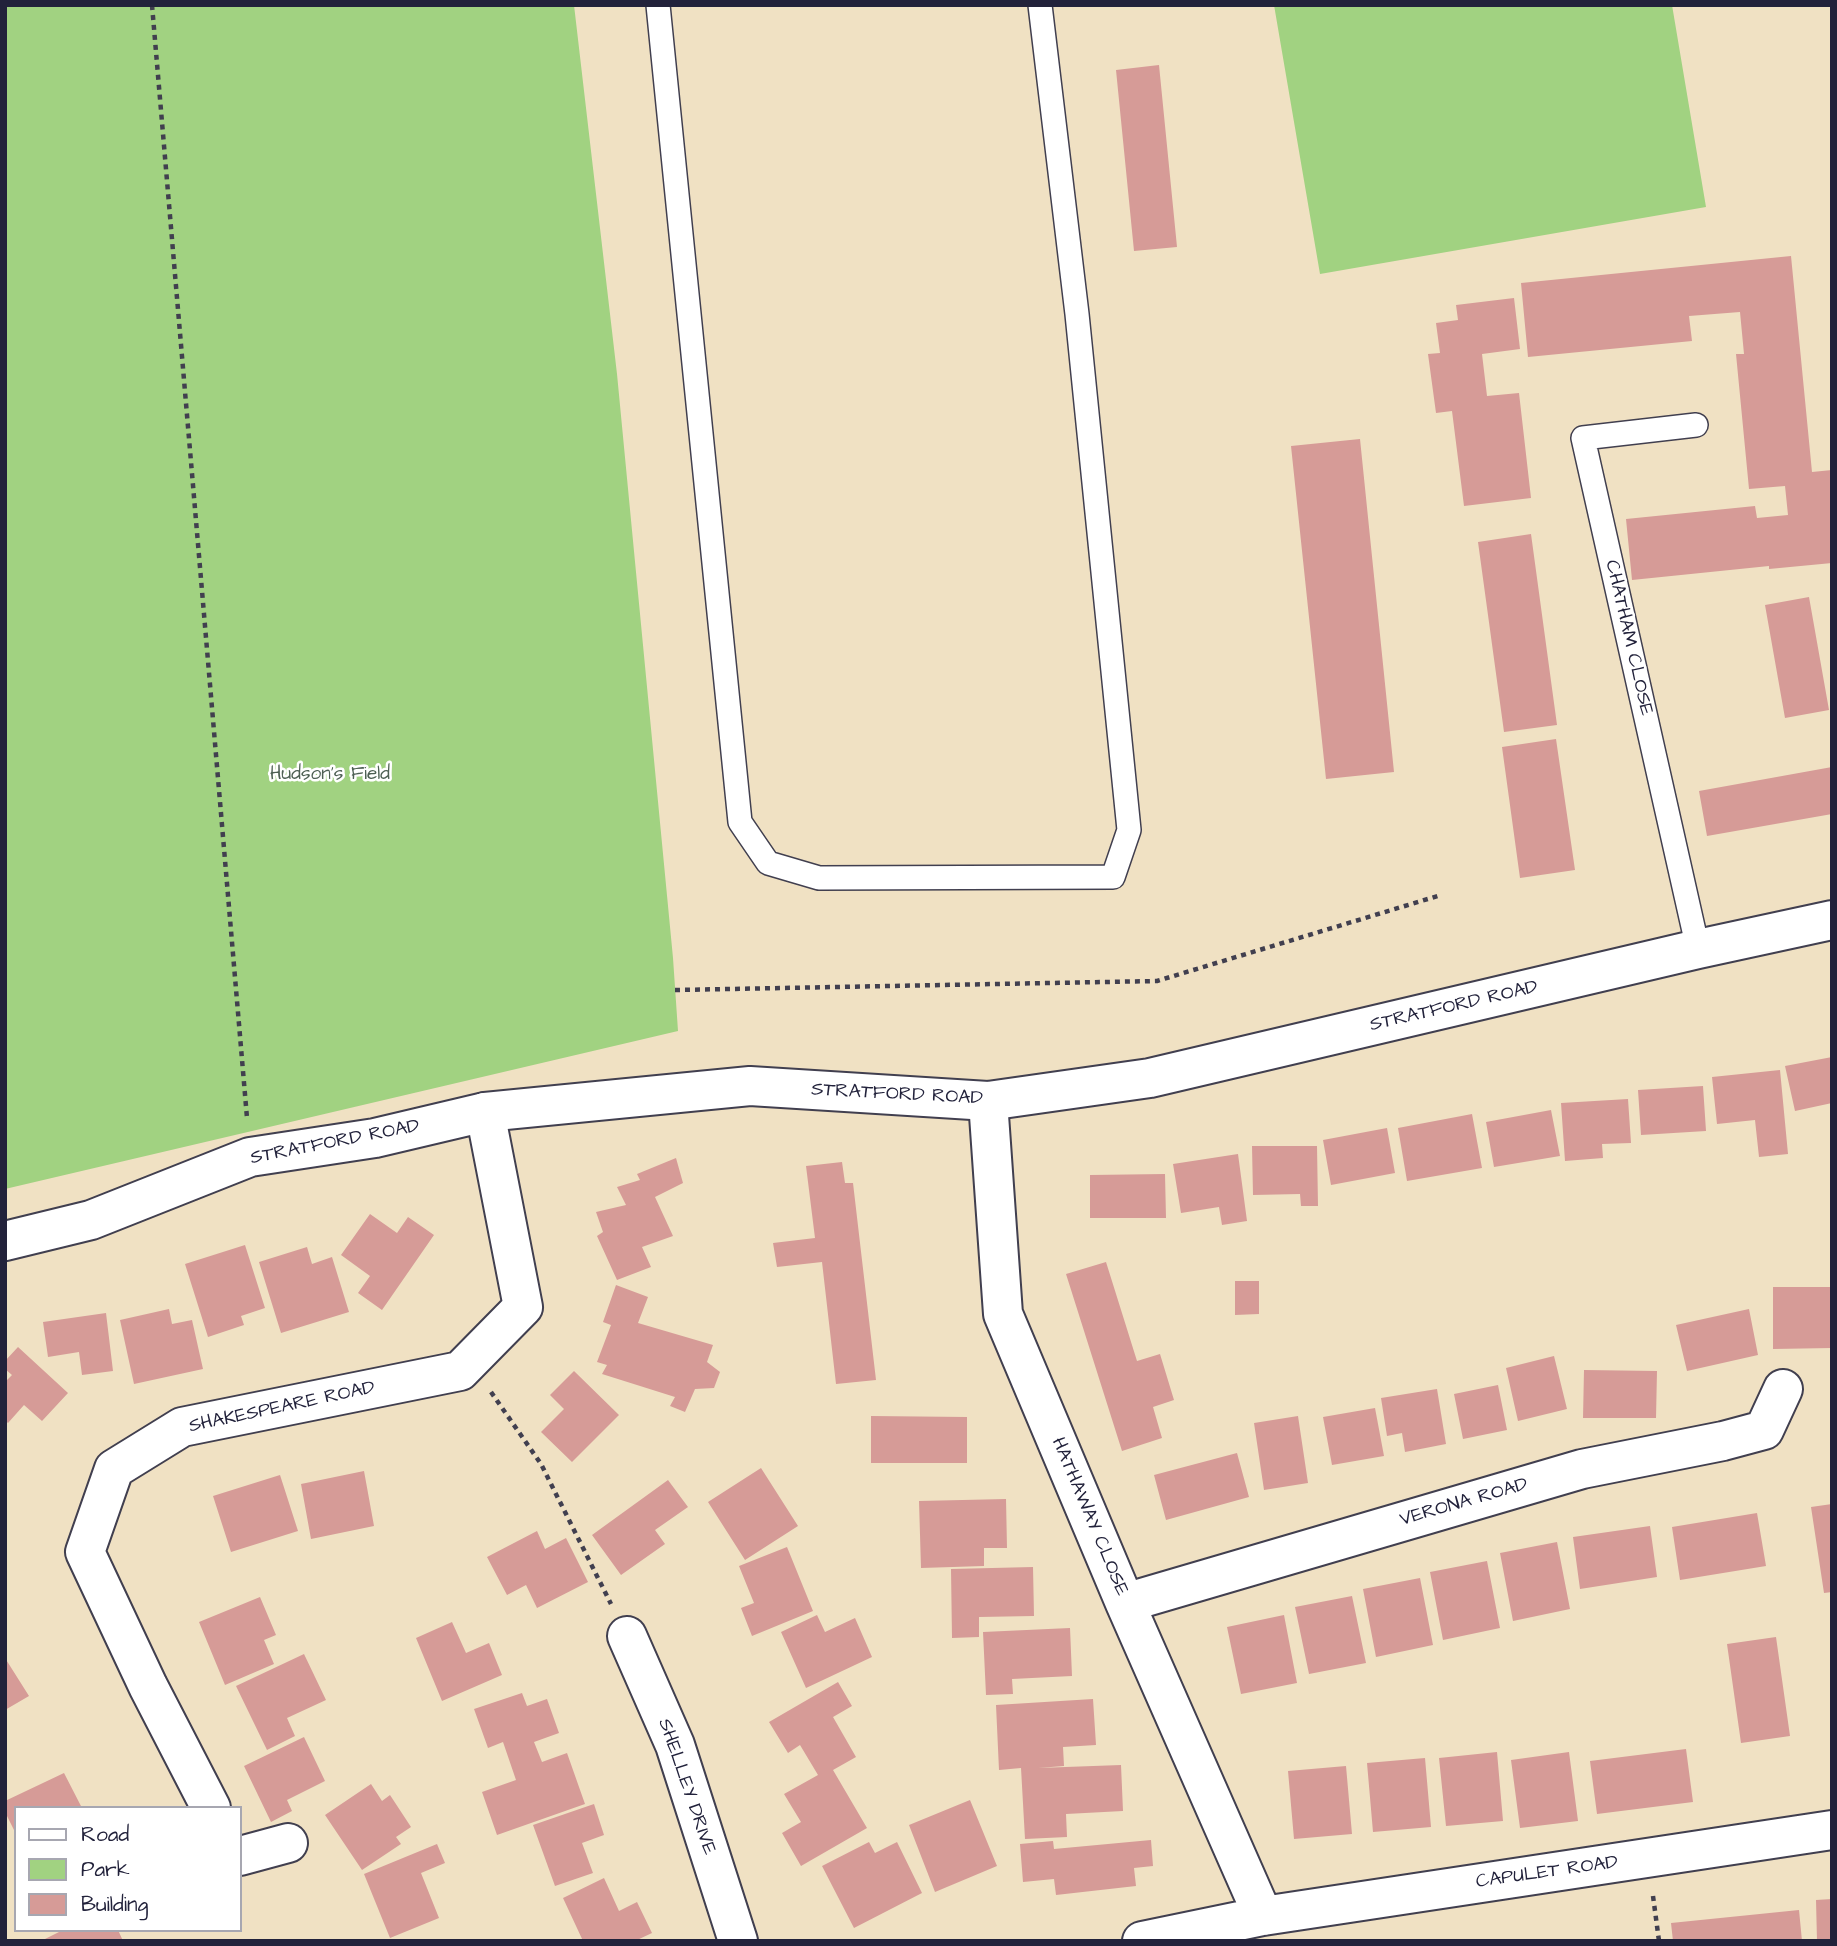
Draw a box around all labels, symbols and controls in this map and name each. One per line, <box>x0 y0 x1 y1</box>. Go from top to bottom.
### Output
street label: CHATHAM CLOSE <box>1599 558 1657 718</box>
park label: Hudson's Field <box>270 764 390 786</box>
street label: STRATFORD ROAD <box>1368 977 1540 1037</box>
street label: STRATFORD ROAD <box>811 1079 983 1111</box>
street label: STRATFORD ROAD <box>249 1115 421 1171</box>
street label: SHAKESPEARE ROAD <box>187 1377 377 1439</box>
street label: HATHAWAY CLOSE <box>1045 1434 1133 1600</box>
street label: VERONA ROAD <box>1397 1474 1531 1532</box>
street label: SHELLEY DRIVE <box>652 1716 720 1858</box>
legend <box>14 1806 242 1932</box>
text: Road <box>81 1820 129 1849</box>
street label: CAPULET ROAD <box>1475 1852 1619 1894</box>
text: Park <box>81 1855 130 1884</box>
text: Building <box>81 1890 148 1919</box>

